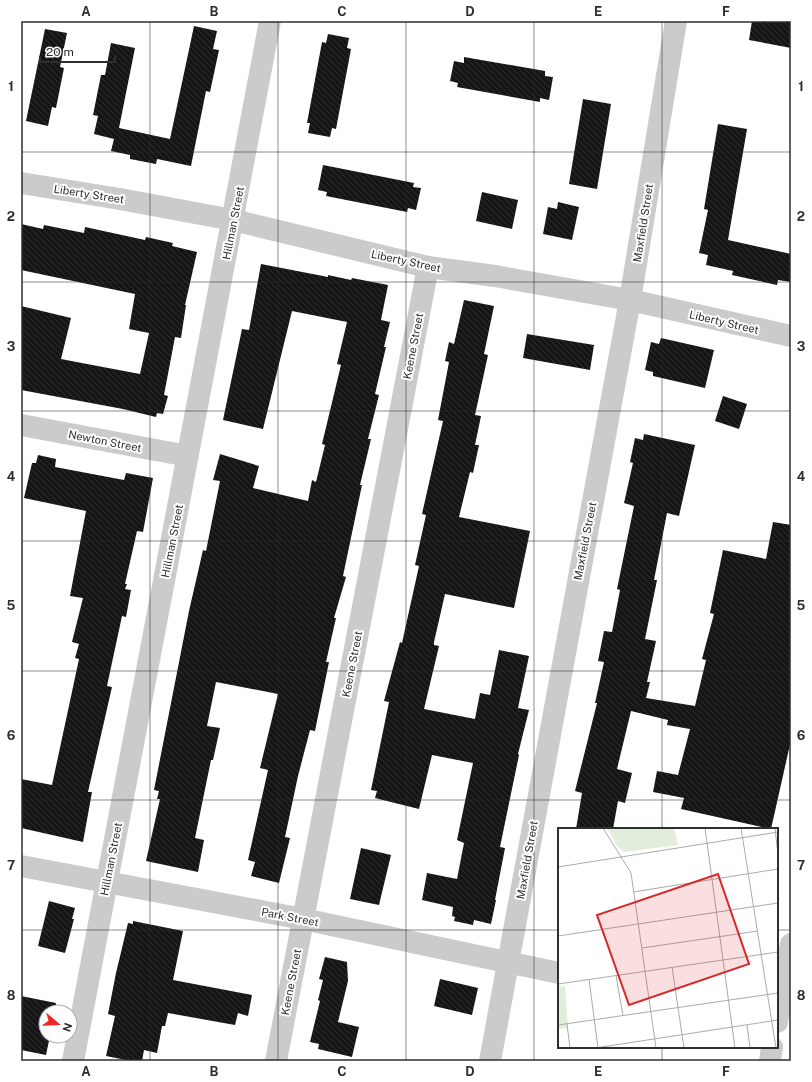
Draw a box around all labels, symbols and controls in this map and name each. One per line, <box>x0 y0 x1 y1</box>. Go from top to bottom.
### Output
text: A <box>81 4 91 19</box>
text: B <box>210 4 219 19</box>
text: C <box>337 4 347 19</box>
text: D <box>465 4 475 19</box>
text: E <box>594 4 602 19</box>
text: F <box>722 4 730 19</box>
scale bar <box>40 38 115 64</box>
text: 20 m <box>46 45 74 59</box>
text: 1 <box>8 79 14 94</box>
text: 1 <box>798 79 804 94</box>
street label: Liberty Street <box>53 183 125 205</box>
street label: Maxfield Street <box>631 183 655 263</box>
street label: Hillman Street <box>220 185 246 261</box>
text: 2 <box>7 209 15 224</box>
text: 2 <box>797 209 805 224</box>
street label: Liberty Street <box>370 248 442 274</box>
street label: Liberty Street <box>688 308 760 336</box>
street label: Keene Street <box>401 312 425 380</box>
text: 3 <box>7 339 16 354</box>
text: 3 <box>797 339 806 354</box>
street label: Newton Street <box>67 428 143 454</box>
text: 4 <box>7 469 16 484</box>
text: 4 <box>797 469 806 484</box>
street label: Maxfield Street <box>572 501 598 581</box>
street label: Hillman Street <box>159 503 185 579</box>
text: 5 <box>7 598 16 613</box>
text: 5 <box>797 598 806 613</box>
street label: Keene Street <box>340 630 364 698</box>
text: 6 <box>7 728 16 743</box>
text: 6 <box>797 728 806 743</box>
street label: Maxfield Street <box>514 820 540 900</box>
street label: Hillman Street <box>98 821 124 897</box>
inset map <box>558 828 778 1048</box>
text: 7 <box>7 858 15 873</box>
text: 7 <box>797 858 805 873</box>
street label: Park Street <box>260 906 320 928</box>
street label: Keene Street <box>279 948 303 1016</box>
text: 8 <box>7 988 16 1003</box>
text: 8 <box>797 988 806 1003</box>
north arrow <box>38 1004 78 1044</box>
text: N <box>60 1021 75 1033</box>
text: A <box>81 1064 91 1079</box>
text: B <box>210 1064 219 1079</box>
text: C <box>337 1064 347 1079</box>
text: D <box>465 1064 475 1079</box>
text: E <box>594 1064 602 1079</box>
text: F <box>722 1064 730 1079</box>

